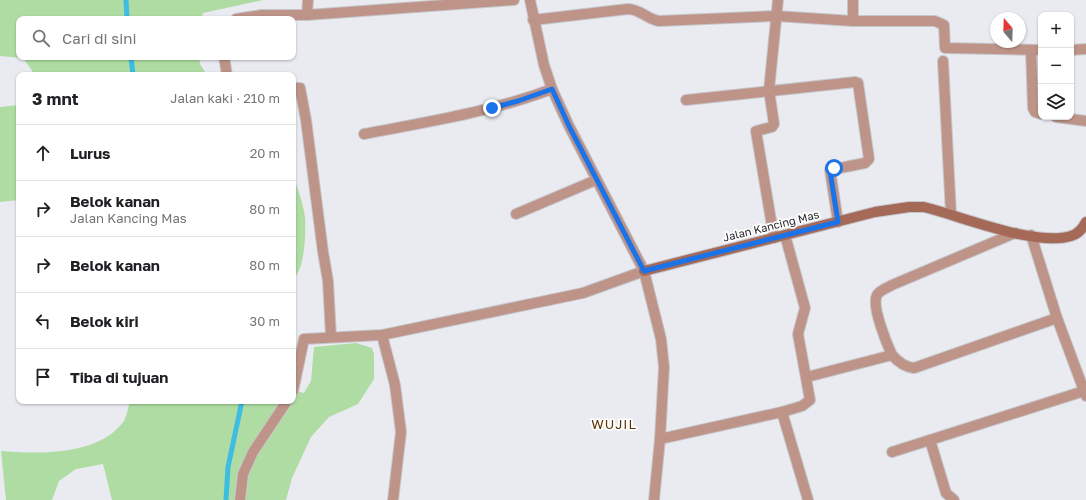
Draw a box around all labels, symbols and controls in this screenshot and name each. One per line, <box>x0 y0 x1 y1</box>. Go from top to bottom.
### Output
north arrow <box>990 12 1026 48</box>
map controls <box>1038 12 1074 120</box>
button: + <box>1038 12 1074 48</box>
search box <box>16 16 296 60</box>
icon: search <box>30 27 52 49</box>
text: Cari di sini <box>62 29 137 47</box>
button: − <box>1038 48 1074 84</box>
button: layers <box>1038 84 1074 120</box>
text: 3 mnt <box>32 88 79 109</box>
text: Jalan kaki · 210 m <box>170 90 280 106</box>
route end <box>483 99 501 117</box>
icon: ahead <box>32 142 54 164</box>
text: Lurus <box>70 144 111 162</box>
text: 20 m <box>250 145 280 161</box>
route start <box>825 159 843 177</box>
text: Belok kanan <box>70 192 160 210</box>
icon: right <box>32 198 54 220</box>
text: 80 m <box>249 201 280 217</box>
street label: Jalan Kancing Mas <box>721 207 821 244</box>
text: Jalan Kancing Mas <box>70 210 187 226</box>
icon: right <box>32 254 54 276</box>
text: Belok kanan <box>70 256 160 274</box>
text: 80 m <box>249 257 280 273</box>
icon: left <box>32 310 54 332</box>
text: Belok kiri <box>70 312 139 330</box>
text: 30 m <box>250 313 280 329</box>
icon: arrive <box>32 366 54 388</box>
text: Tiba di tujuan <box>70 368 168 386</box>
district label: WUJIL <box>591 416 637 432</box>

